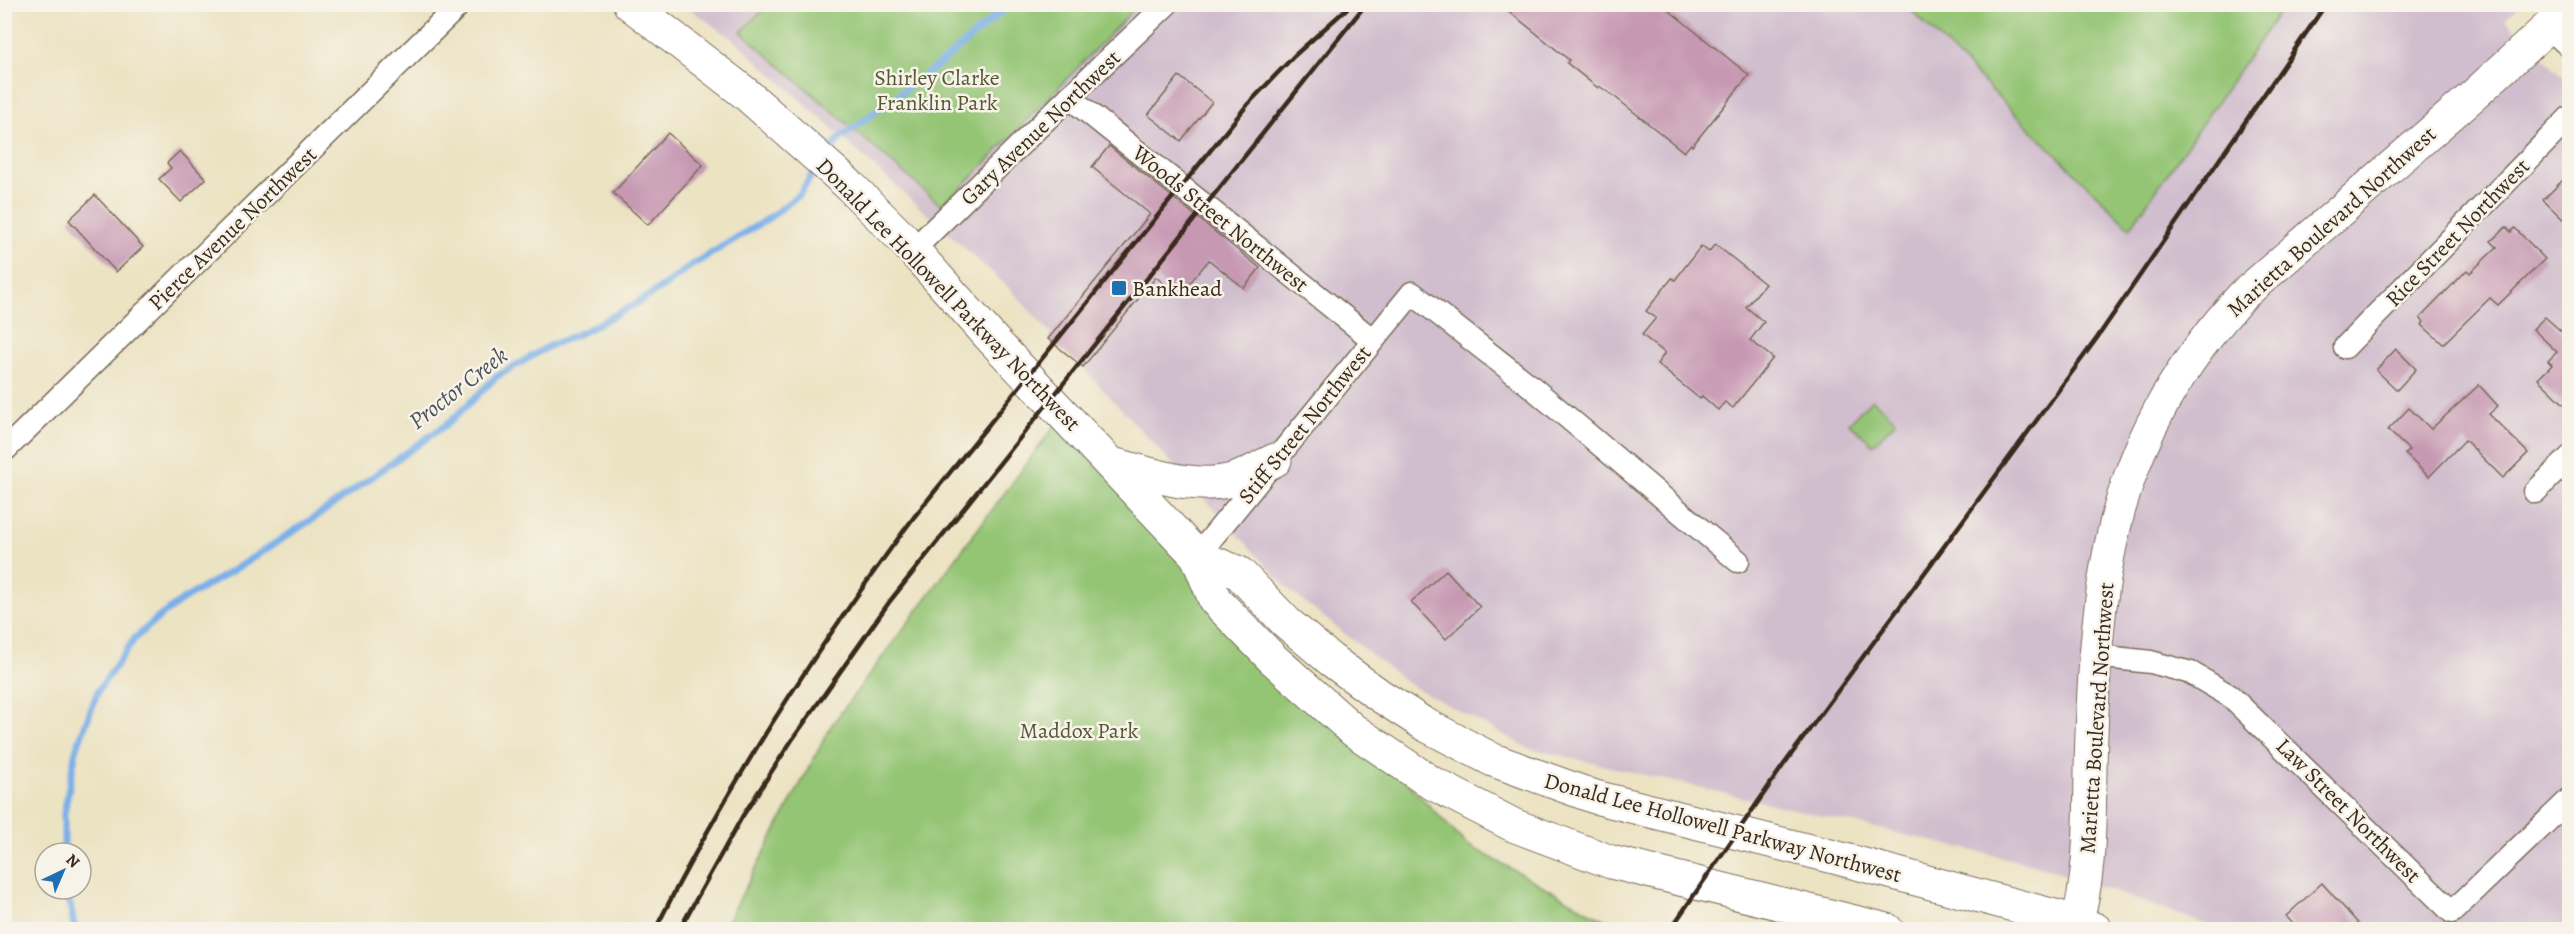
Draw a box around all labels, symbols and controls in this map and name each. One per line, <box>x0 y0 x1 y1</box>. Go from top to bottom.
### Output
street label: Gary Avenue Northwest <box>954 43 1127 212</box>
park label: Shirley Clarke Franklin Park <box>874 63 1000 118</box>
street label: Marietta Boulevard Northwest <box>2221 120 2443 324</box>
street label: Woods Street Northwest <box>1125 138 1315 299</box>
street label: Pierce Avenue Northwest <box>142 140 324 317</box>
street label: Donald Lee Hollowell Parkway Northwest <box>809 152 1087 438</box>
street label: Rice Street Northwest <box>2379 152 2536 313</box>
place label: Bankhead <box>1132 274 1222 304</box>
marker: Bankhead <box>1110 279 1128 297</box>
water label: Proctor Creek <box>402 339 514 437</box>
street label: Stiff Street Northwest <box>1231 339 1378 510</box>
street label: Marietta Boulevard Northwest <box>2073 581 2121 855</box>
park label: Maddox Park <box>1020 716 1139 746</box>
street label: Law Street Northwest <box>2269 732 2427 890</box>
street label: Donald Lee Hollowell Parkway Northwest <box>1541 766 1905 890</box>
north arrow <box>33 841 93 901</box>
text: N <box>61 849 85 873</box>

